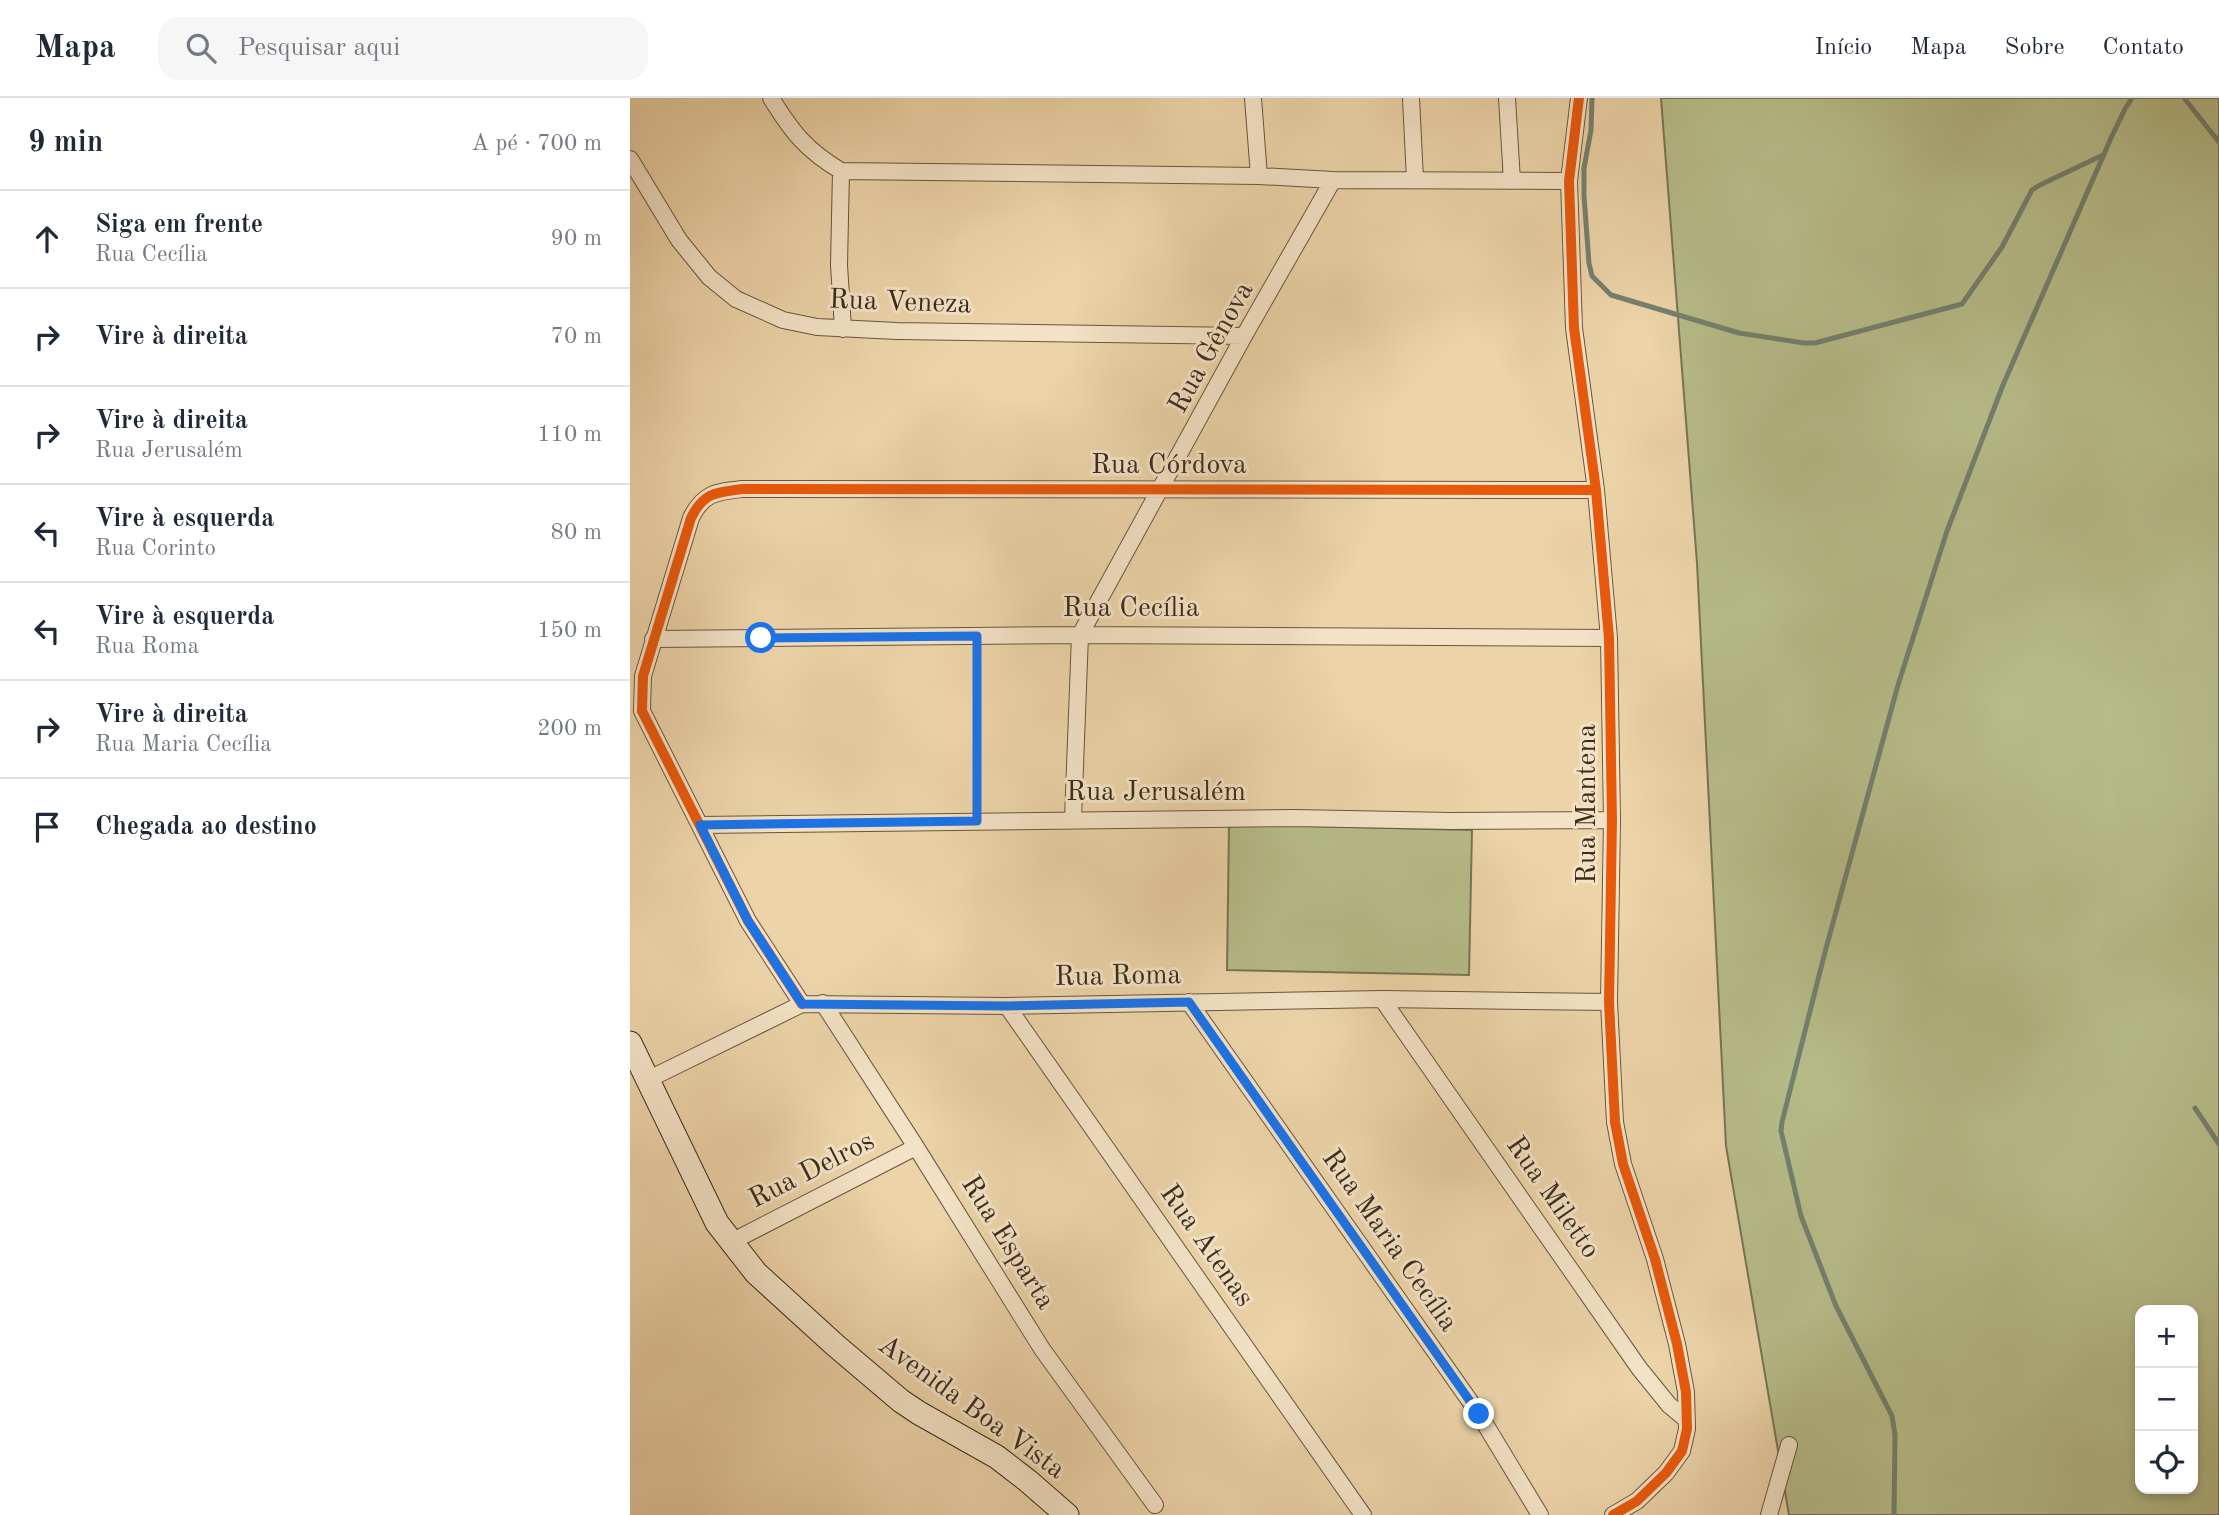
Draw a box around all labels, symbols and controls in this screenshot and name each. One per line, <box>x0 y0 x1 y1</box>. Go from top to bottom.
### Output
search box <box>158 17 648 80</box>
icon: search <box>182 29 220 67</box>
text: Mapa <box>35 32 116 65</box>
text: Pesquisar aqui <box>238 35 400 61</box>
text: Início <box>1815 36 1872 60</box>
text: Mapa <box>1910 36 1967 60</box>
text: Sobre <box>2005 36 2064 60</box>
text: Contato <box>2102 36 2184 60</box>
text: 9 min <box>28 128 103 158</box>
text: A pé · 700 m <box>471 132 602 155</box>
text: Siga em frente <box>95 212 263 238</box>
icon: ahead <box>28 220 66 258</box>
text: 90 m <box>551 227 602 250</box>
text: Rua Cecília <box>95 243 208 266</box>
street label: Rua Gênova <box>1165 278 1260 418</box>
street label: Rua Veneza <box>828 287 972 319</box>
icon: right <box>28 318 66 356</box>
text: Vire à direita <box>95 324 248 350</box>
text: 70 m <box>551 325 602 348</box>
text: Vire à direita <box>95 408 248 434</box>
icon: right <box>28 416 66 454</box>
text: 110 m <box>537 423 602 446</box>
text: Rua Jerusalém <box>95 439 243 462</box>
street label: Rua Córdova <box>1091 452 1247 480</box>
text: Vire à esquerda <box>95 506 275 532</box>
icon: left <box>28 514 66 552</box>
text: 80 m <box>551 521 602 544</box>
text: Rua Corinto <box>95 537 216 560</box>
street label: Rua Cecília <box>1062 595 1200 623</box>
text: Vire à esquerda <box>95 604 275 630</box>
icon: left <box>28 612 66 650</box>
text: 150 m <box>537 619 602 642</box>
route start <box>745 622 776 653</box>
text: Rua Roma <box>95 635 199 658</box>
text: Vire à direita <box>95 702 248 728</box>
icon: right <box>28 710 66 748</box>
text: 200 m <box>537 717 602 740</box>
street label: Rua Mantena <box>1574 723 1602 884</box>
text: Rua Maria Cecília <box>95 733 272 756</box>
street label: Rua Jerusalém <box>1066 779 1246 807</box>
icon: arrive <box>28 808 66 846</box>
text: Chegada ao destino <box>95 814 317 840</box>
street label: Rua Roma <box>1054 962 1182 992</box>
street label: Rua Delros <box>745 1128 879 1214</box>
street label: Rua Miletto <box>1500 1132 1604 1264</box>
street label: Rua Maria Cecília <box>1316 1145 1462 1337</box>
street label: Rua Esparta <box>955 1171 1059 1315</box>
street label: Rua Atenas <box>1154 1180 1258 1312</box>
map controls <box>2135 1305 2198 1494</box>
button: + <box>2135 1305 2198 1368</box>
street label: Avenida Boa Vista <box>872 1331 1070 1485</box>
button: − <box>2135 1368 2198 1431</box>
route end <box>1463 1398 1494 1429</box>
button: locate <box>2135 1431 2198 1494</box>

